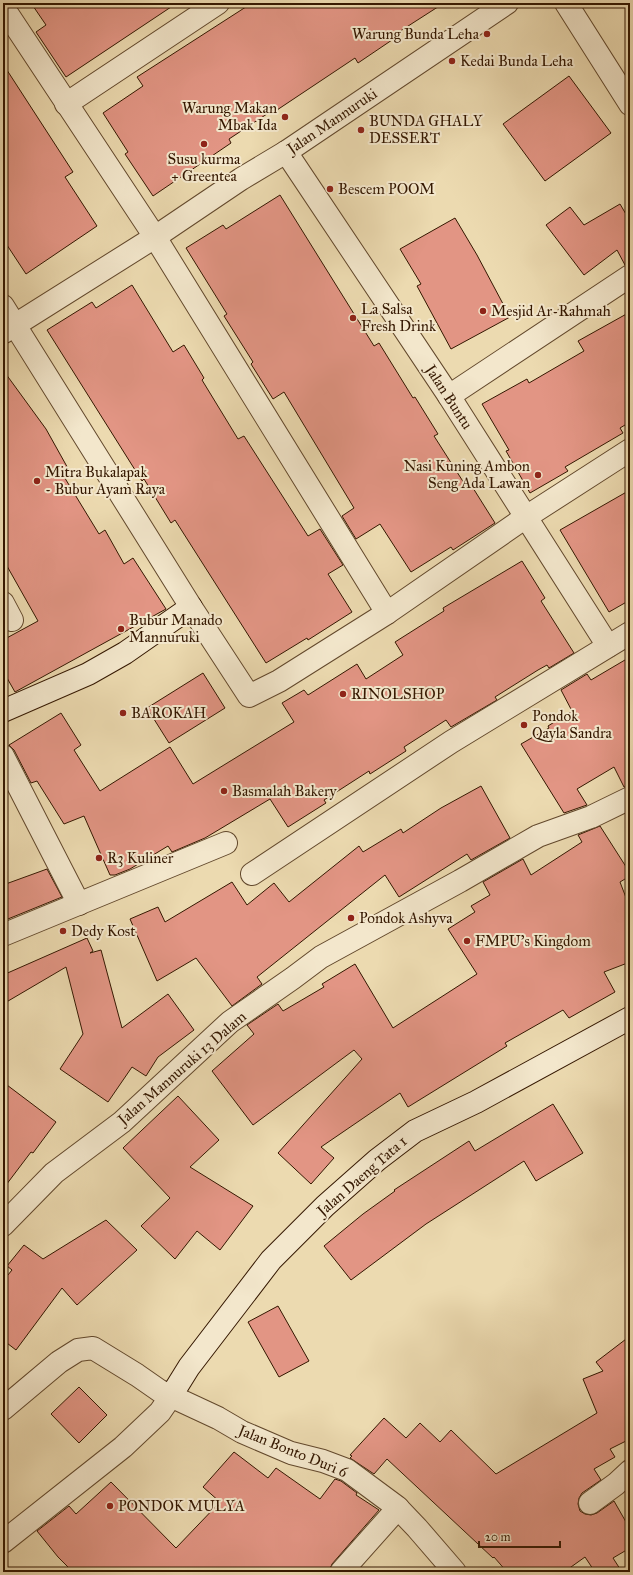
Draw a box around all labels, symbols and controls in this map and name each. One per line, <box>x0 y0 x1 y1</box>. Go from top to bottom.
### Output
place label: Warung Bunda Leha <box>352 25 480 43</box>
marker: Warung Bunda Leha <box>482 29 492 39</box>
place label: Kedai Bunda Leha <box>460 52 574 70</box>
marker: Kedai Bunda Leha <box>447 56 457 66</box>
street label: Jalan Mannuruki <box>282 84 381 160</box>
place label: Warung Makan Mbak Ida <box>182 99 278 134</box>
marker: Warung Makan Mbak Ida <box>280 112 290 122</box>
place label: BUNDA GHALY DESSERT <box>369 112 483 147</box>
marker: BUNDA GHALY DESSERT <box>356 125 366 135</box>
marker: Susu kurma + Greentea <box>199 139 209 149</box>
place label: Susu kurma + Greentea <box>168 150 241 185</box>
place label: Bescem POOM <box>338 180 435 198</box>
marker: Bescem POOM <box>325 184 335 194</box>
place label: La Salsa Fresh Drink <box>361 300 436 335</box>
place label: Mesjid Ar-Rahmah <box>491 302 612 320</box>
marker: Mesjid Ar-Rahmah <box>478 306 488 316</box>
marker: La Salsa Fresh Drink <box>348 313 358 323</box>
street label: Jalan Buntu <box>420 360 476 433</box>
place label: Nasi Kuning Ambon Seng Ada Lawan <box>404 457 530 492</box>
place label: Mitra Bukalapak - Bubur Ayam Raya <box>45 463 166 498</box>
marker: Nasi Kuning Ambon Seng Ada Lawan <box>533 470 543 480</box>
marker: Mitra Bukalapak - Bubur Ayam Raya <box>32 476 42 486</box>
place label: Bubur Manado Mannuruki <box>129 611 223 646</box>
marker: Bubur Manado Mannuruki <box>116 624 126 634</box>
place label: RINOLSHOP <box>351 685 445 703</box>
marker: RINOLSHOP <box>338 689 348 699</box>
place label: BAROKAH <box>131 704 206 722</box>
place label: Pondok Qayla Sandra <box>532 707 613 742</box>
marker: BAROKAH <box>118 708 128 718</box>
marker: Pondok Qayla Sandra <box>519 720 529 730</box>
place label: Basmalah Bakery <box>232 782 338 800</box>
marker: Basmalah Bakery <box>219 786 229 796</box>
place label: R3 Kuliner <box>107 849 174 867</box>
marker: R3 Kuliner <box>94 853 104 863</box>
place label: Pondok Ashyva <box>359 909 453 927</box>
marker: Pondok Ashyva <box>346 913 356 923</box>
place label: Dedy Kost <box>71 922 136 940</box>
marker: Dedy Kost <box>58 926 68 936</box>
place label: FMPU's Kingdom <box>475 932 591 950</box>
marker: FMPU's Kingdom <box>462 936 472 946</box>
street label: Jalan Mannuruki 13 Dalam <box>113 1007 251 1131</box>
street label: Jalan Daeng Tata 1 <box>312 1132 411 1222</box>
street label: Jalan Bonto Duri 6 <box>234 1420 351 1483</box>
place label: PONDOK MULYA <box>118 1497 245 1515</box>
marker: PONDOK MULYA <box>105 1501 115 1511</box>
scale bar <box>479 1523 560 1549</box>
text: 20 m <box>485 1530 511 1544</box>

